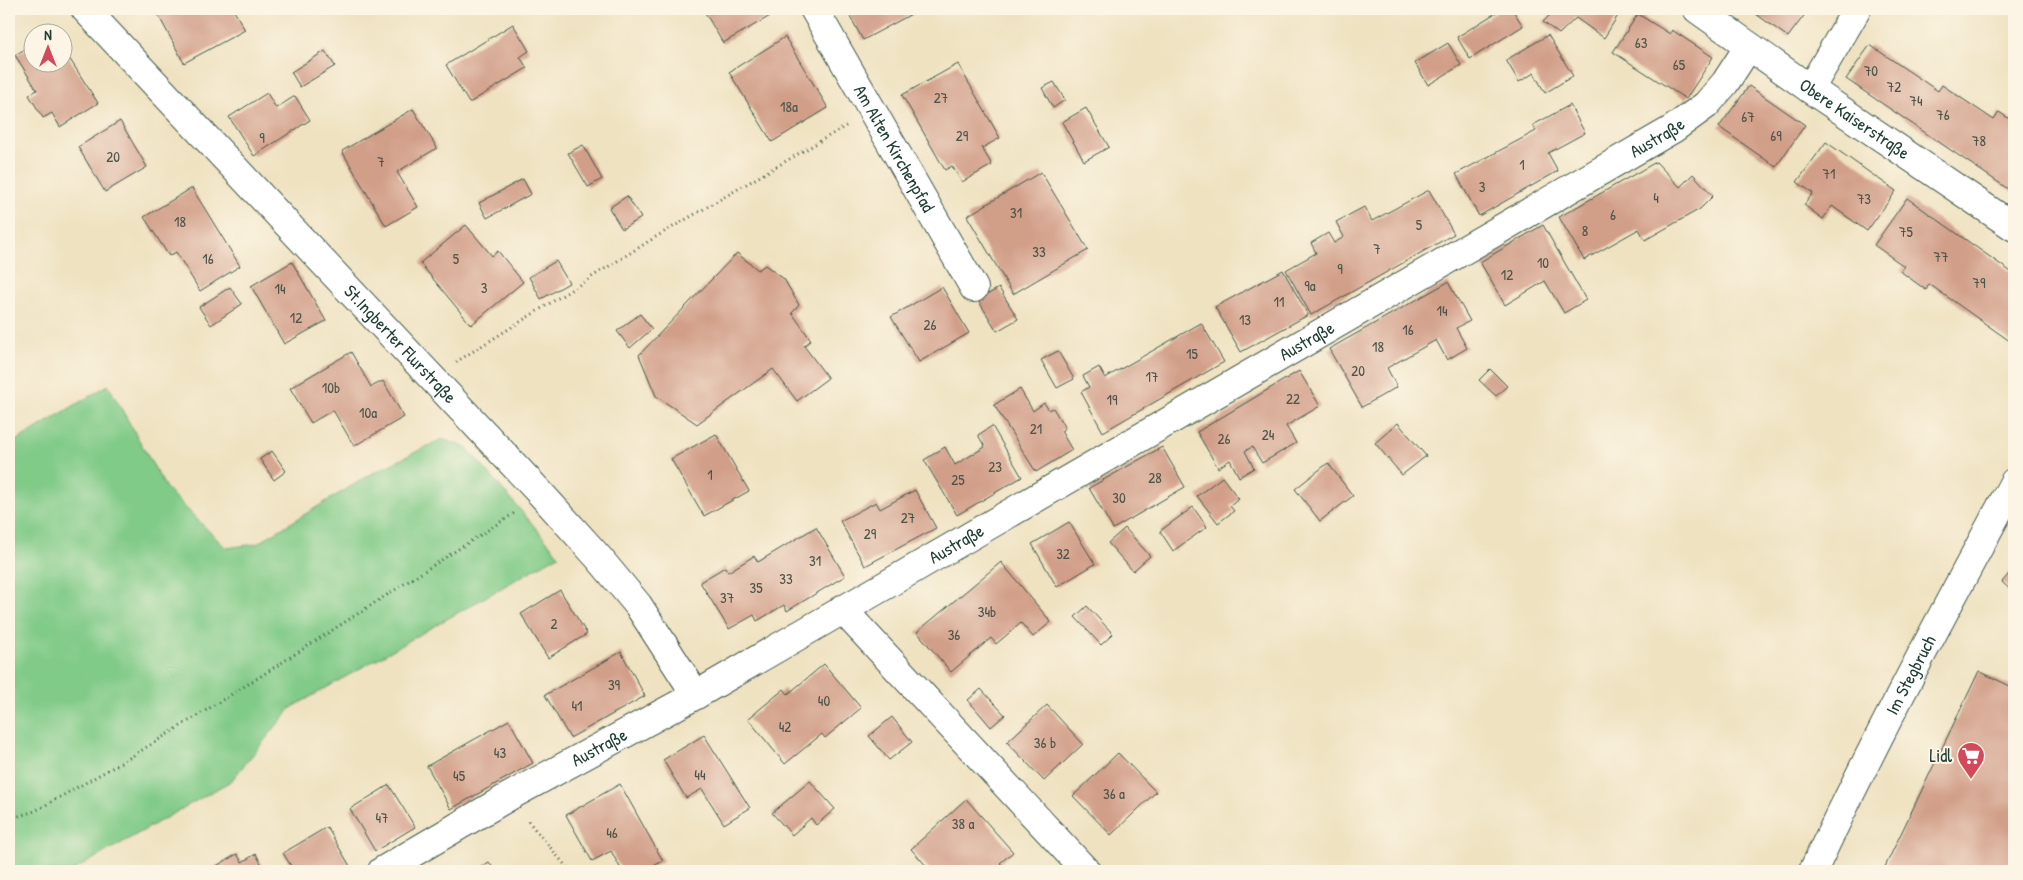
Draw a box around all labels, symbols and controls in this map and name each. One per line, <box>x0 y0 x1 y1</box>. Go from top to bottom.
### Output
north arrow <box>22 22 72 72</box>
text: N <box>44 25 52 44</box>
house number: 63 <box>1635 32 1648 53</box>
house number: 65 <box>1673 54 1686 75</box>
house number: 70 <box>1864 60 1878 81</box>
street label: Obere Kaiserstraße <box>1794 72 1915 165</box>
house number: 72 <box>1887 76 1901 97</box>
street label: Am Alten Kirchenpfad <box>848 80 941 217</box>
house number: 27 <box>934 87 948 108</box>
house number: 74 <box>1909 90 1923 111</box>
house number: 18a <box>780 96 798 117</box>
house number: 76 <box>1936 104 1950 125</box>
house number: 67 <box>1741 106 1755 127</box>
street label: Austraße <box>1625 112 1690 163</box>
house number: 29 <box>956 125 969 146</box>
house number: 69 <box>1770 125 1782 146</box>
house number: 9 <box>259 127 265 148</box>
house number: 78 <box>1972 130 1986 151</box>
house number: 20 <box>106 146 120 167</box>
house number: 7 <box>377 151 385 172</box>
house number: 1 <box>1519 154 1525 175</box>
house number: 71 <box>1823 163 1835 184</box>
house number: 3 <box>1479 176 1486 197</box>
house number: 4 <box>1653 187 1659 208</box>
house number: 73 <box>1857 188 1871 209</box>
house number: 31 <box>1010 202 1022 223</box>
house number: 6 <box>1610 204 1616 225</box>
house number: 18 <box>174 211 186 232</box>
house number: 5 <box>1416 214 1423 235</box>
house number: 8 <box>1582 220 1588 241</box>
house number: 75 <box>1899 221 1914 242</box>
house number: 7 <box>1373 238 1381 259</box>
house number: 33 <box>1032 241 1046 262</box>
house number: 77 <box>1934 246 1948 267</box>
house number: 16 <box>202 248 214 269</box>
house number: 5 <box>453 248 460 269</box>
house number: 10 <box>1537 252 1549 273</box>
house number: 9 <box>1337 258 1343 279</box>
house number: 12 <box>1501 264 1513 285</box>
house number: 79 <box>1973 272 1986 293</box>
house number: 9a <box>1304 275 1316 296</box>
house number: 3 <box>481 277 488 298</box>
house number: 14 <box>274 278 286 299</box>
street label: St.Ingberter Flurstraße <box>339 279 462 409</box>
house number: 11 <box>1274 291 1284 312</box>
house number: 14 <box>1436 300 1448 321</box>
house number: 12 <box>290 307 302 328</box>
house number: 13 <box>1239 309 1251 330</box>
house number: 26 <box>923 314 937 335</box>
street label: Austraße <box>1274 315 1339 366</box>
house number: 16 <box>1402 319 1414 340</box>
house number: 18 <box>1372 336 1384 357</box>
house number: 15 <box>1186 343 1199 364</box>
house number: 20 <box>1351 360 1365 381</box>
house number: 17 <box>1146 366 1158 387</box>
house number: 10b <box>322 377 340 398</box>
house number: 22 <box>1286 388 1300 409</box>
house number: 19 <box>1107 389 1118 410</box>
house number: 10a <box>359 402 377 423</box>
house number: 21 <box>1030 418 1042 439</box>
house number: 24 <box>1262 424 1275 445</box>
house number: 26 <box>1217 428 1231 449</box>
house number: 23 <box>988 456 1002 477</box>
house number: 1 <box>707 464 713 485</box>
house number: 28 <box>1148 467 1162 488</box>
house number: 25 <box>951 469 965 490</box>
house number: 30 <box>1112 487 1126 508</box>
house number: 27 <box>901 507 915 528</box>
street label: Austraße <box>924 518 988 570</box>
house number: 29 <box>864 523 877 544</box>
house number: 32 <box>1056 543 1070 564</box>
house number: 31 <box>809 550 821 571</box>
house number: 33 <box>779 568 793 589</box>
house number: 35 <box>749 577 763 598</box>
house number: 37 <box>720 587 734 608</box>
house number: 34b <box>978 601 996 622</box>
house number: 2 <box>550 613 558 634</box>
house number: 36 <box>948 624 960 645</box>
street label: Im Stegbruch <box>1879 630 1942 719</box>
house number: 39 <box>608 674 621 695</box>
house number: 40 <box>818 690 830 711</box>
house number: 41 <box>571 695 583 716</box>
house number: 42 <box>779 716 791 737</box>
street label: Austraße <box>567 722 631 772</box>
house number: 36 b <box>1034 732 1056 753</box>
supermarket icon: Lidl <box>1956 741 1986 780</box>
house number: 43 <box>494 742 506 763</box>
place label: Lidl <box>1929 743 1952 768</box>
house number: 44 <box>694 764 706 785</box>
house number: 45 <box>453 765 466 786</box>
house number: 36 a <box>1103 783 1125 804</box>
house number: 47 <box>375 807 389 828</box>
house number: 38 a <box>952 813 974 834</box>
house number: 46 <box>606 822 618 843</box>

